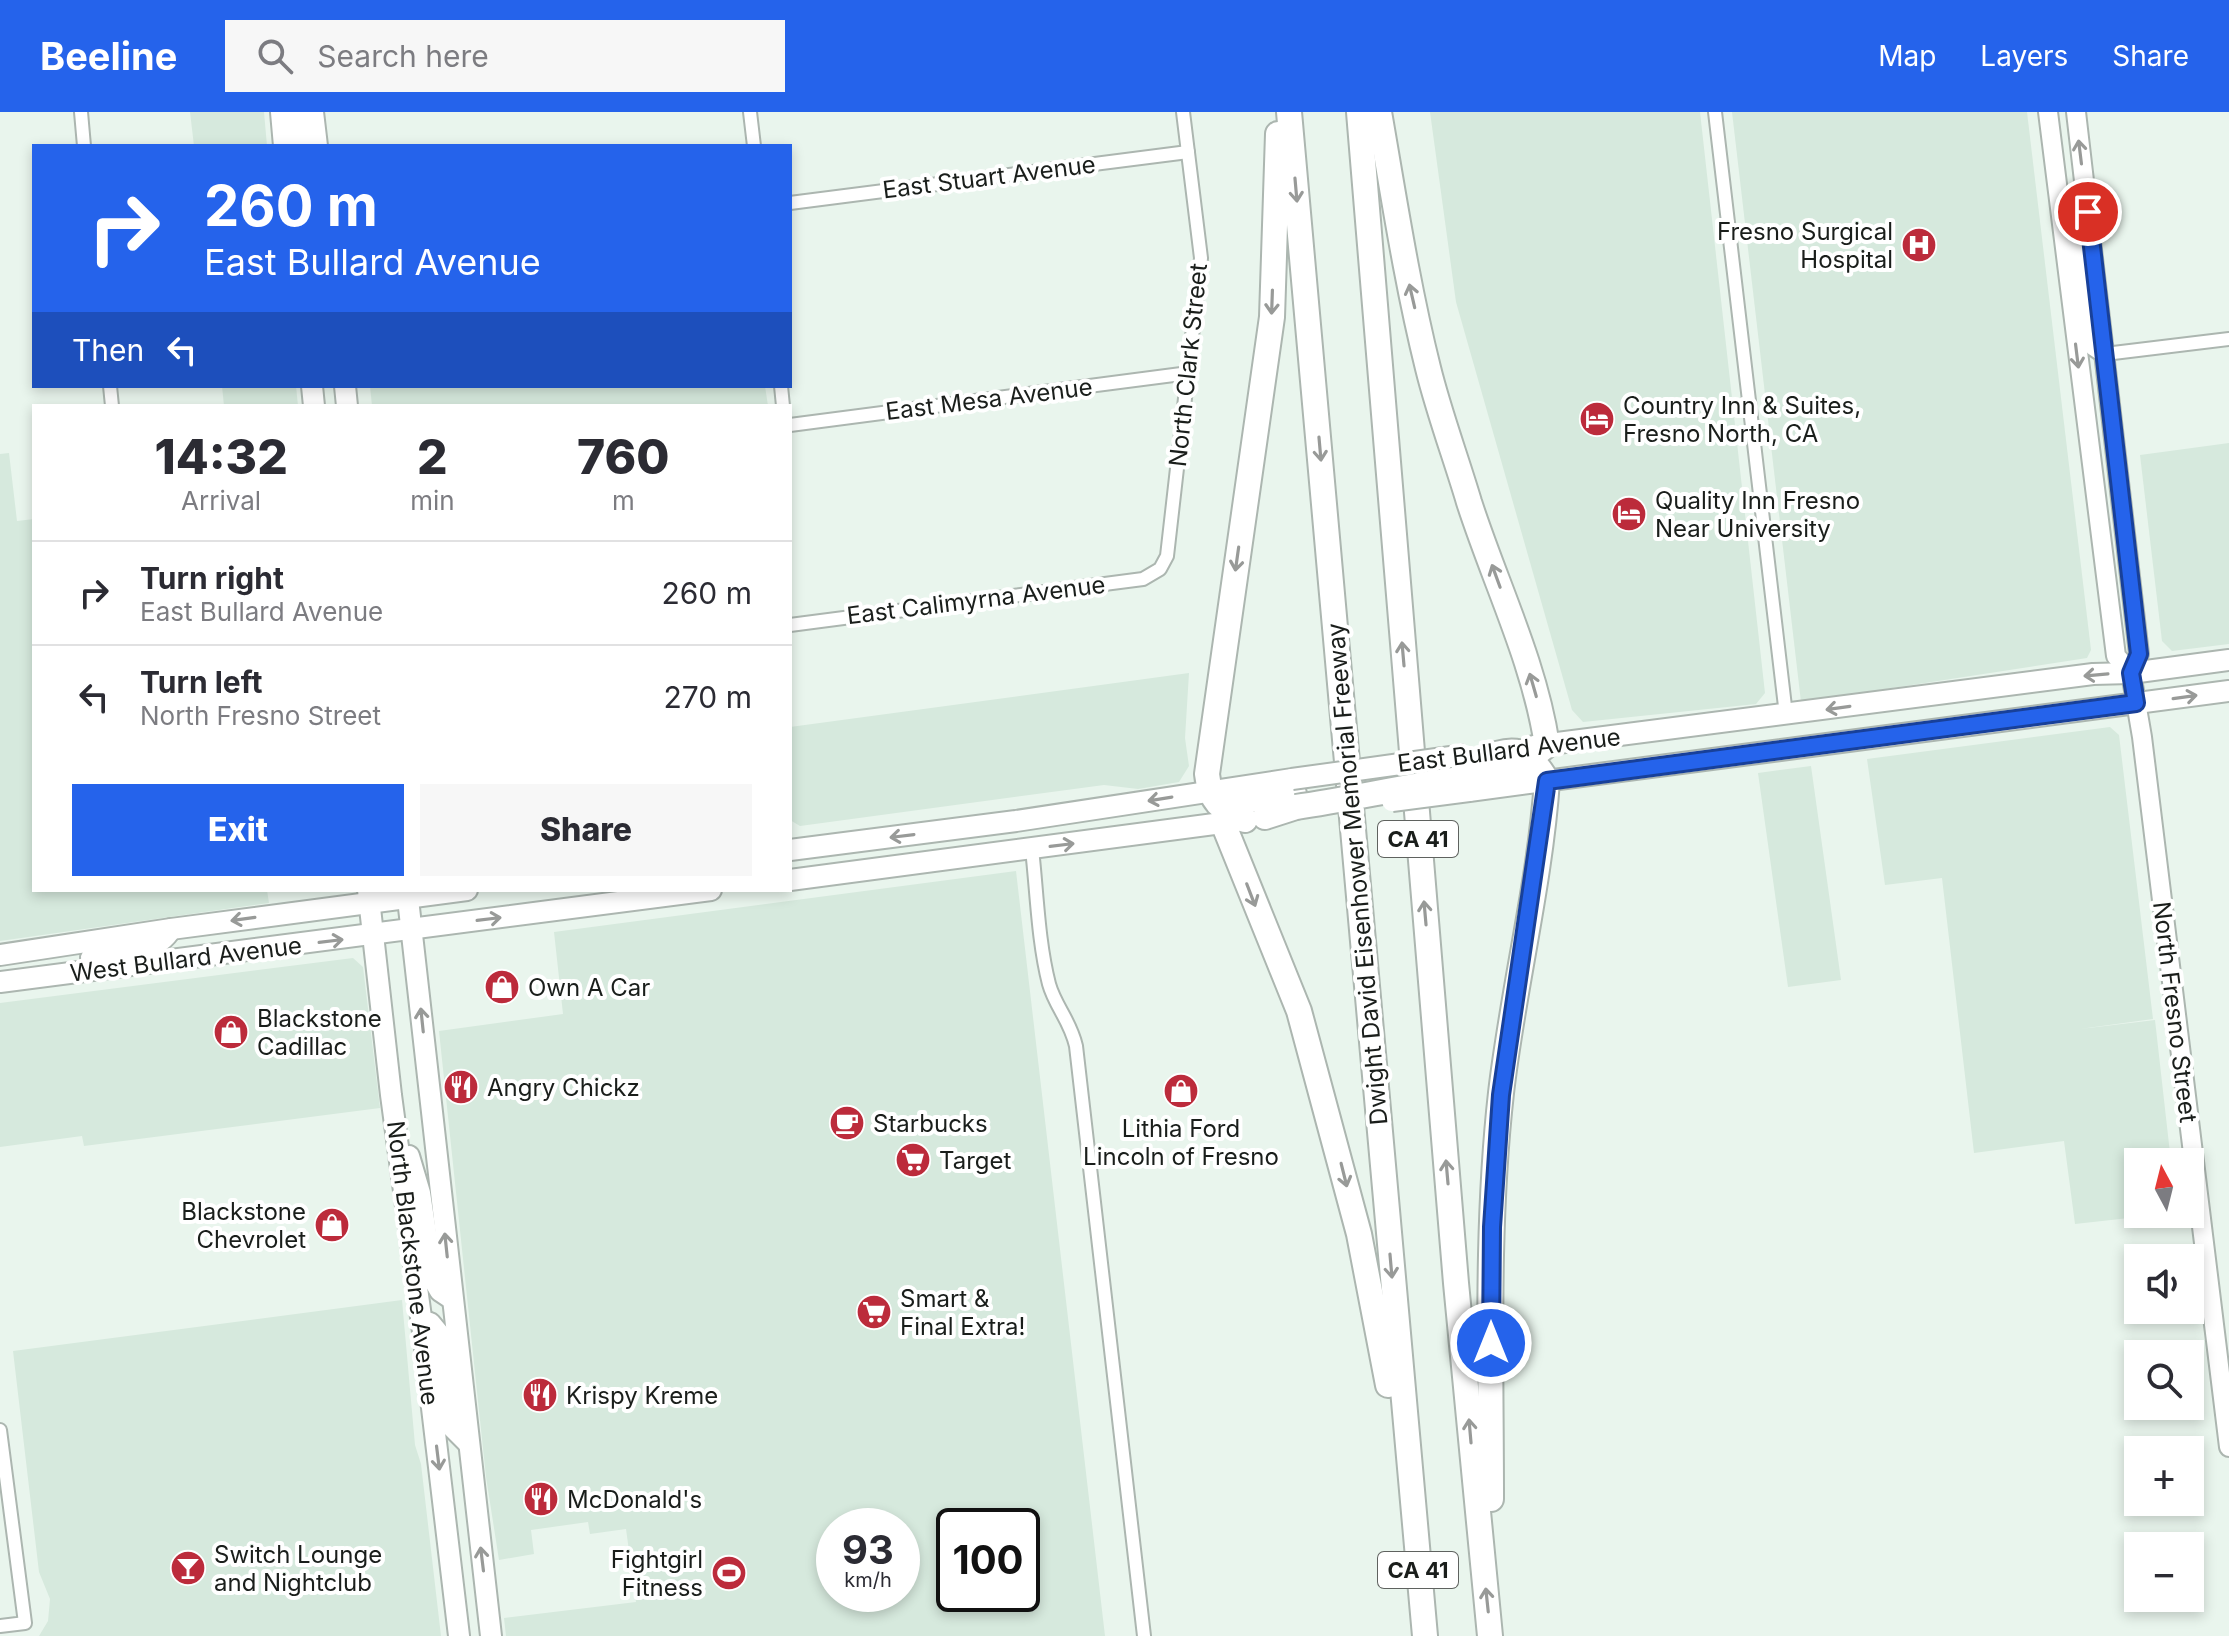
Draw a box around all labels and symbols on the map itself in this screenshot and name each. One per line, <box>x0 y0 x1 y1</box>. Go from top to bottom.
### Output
one-way arrow <box>2073 139 2088 165</box>
street label: East Stuart Avenue <box>881 150 1097 204</box>
one-way arrow <box>1289 176 1304 203</box>
pin <box>2054 178 2122 246</box>
place label: Fresno Surgical Hospital <box>1717 217 1893 274</box>
hospital icon: Fresno Surgical Hospital <box>1900 226 1938 264</box>
street label: North Clark Street <box>1163 262 1213 468</box>
one-way arrow <box>1403 284 1418 309</box>
one-way arrow <box>1265 288 1280 315</box>
one-way arrow <box>2069 342 2084 369</box>
street label: East Mesa Avenue <box>884 372 1094 426</box>
place label: Country Inn & Suites, Fresno North, CA <box>1623 391 1861 448</box>
hotel icon: Country Inn & Suites, Fresno North, CA <box>1578 400 1616 438</box>
one-way arrow <box>1312 435 1327 462</box>
place label: Quality Inn Fresno Near University <box>1655 486 1860 543</box>
hotel icon: Quality Inn Fresno Near University <box>1610 495 1648 533</box>
one-way arrow <box>1230 546 1245 572</box>
one-way arrow <box>1488 564 1502 589</box>
street label: East Calimyrna Avenue <box>845 570 1107 630</box>
street label: Dwight David Eisenhower Memorial Freeway <box>1321 622 1393 1126</box>
one-way arrow <box>1395 641 1410 668</box>
one-way arrow <box>2083 668 2110 683</box>
one-way arrow <box>1525 672 1540 698</box>
one-way arrow <box>2172 689 2197 704</box>
one-way arrow <box>1826 701 1851 716</box>
street label: East Bullard Avenue <box>1396 722 1622 778</box>
one-way arrow <box>1147 792 1173 807</box>
road number: CA 41 <box>1378 821 1458 857</box>
one-way arrow <box>890 829 915 844</box>
one-way arrow <box>1049 837 1074 852</box>
one-way arrow <box>1245 883 1259 907</box>
one-way arrow <box>1417 900 1432 927</box>
street label: North Fresno Street <box>2147 900 2203 1124</box>
one-way arrow <box>231 912 256 927</box>
one-way arrow <box>475 912 501 927</box>
street label: West Bullard Avenue <box>69 930 303 988</box>
one-way arrow <box>318 933 343 948</box>
shop icon: Own A Car <box>483 968 521 1006</box>
place label: Own A Car <box>528 973 650 1002</box>
place label: Blackstone Cadillac <box>257 1004 382 1061</box>
one-way arrow <box>414 1007 429 1034</box>
shop icon: Blackstone Cadillac <box>212 1013 250 1051</box>
restaurant icon: Angry Chickz <box>442 1068 480 1106</box>
shop icon: Lithia Ford Lincoln of Fresno <box>1162 1072 1200 1110</box>
place label: Angry Chickz <box>487 1073 640 1102</box>
cafe icon: Starbucks <box>828 1104 866 1142</box>
place label: Starbucks <box>873 1109 988 1138</box>
place label: Lithia Ford Lincoln of Fresno <box>1083 1114 1279 1171</box>
street label: North Blackstone Avenue <box>381 1119 445 1407</box>
supermarket icon: Target <box>894 1141 932 1179</box>
place label: Target <box>939 1146 1012 1175</box>
north arrow <box>2124 1148 2204 1228</box>
one-way arrow <box>1439 1159 1454 1186</box>
one-way arrow <box>1337 1161 1352 1187</box>
place label: Blackstone Chevrolet <box>181 1197 306 1254</box>
shop icon: Blackstone Chevrolet <box>313 1206 351 1244</box>
one-way arrow <box>438 1232 453 1259</box>
one-way arrow <box>1384 1252 1399 1278</box>
place label: Smart & Final Extra! <box>900 1284 1025 1341</box>
supermarket icon: Smart & Final Extra! <box>855 1293 893 1331</box>
position arrow <box>1449 1301 1533 1385</box>
restaurant icon: Krispy Kreme <box>521 1376 559 1414</box>
place label: Krispy Kreme <box>566 1381 718 1410</box>
one-way arrow <box>1462 1418 1477 1445</box>
one-way arrow <box>430 1444 445 1471</box>
restaurant icon: McDonald's <box>522 1480 560 1518</box>
place label: McDonald's <box>567 1485 702 1514</box>
speed limit sign: 100 <box>936 1508 1040 1612</box>
place label: Switch Lounge and Nightclub <box>214 1540 382 1597</box>
place label: Fightgirl Fitness <box>611 1545 703 1602</box>
one-way arrow <box>475 1546 490 1572</box>
bar icon: Switch Lounge and Nightclub <box>169 1549 207 1587</box>
road number: CA 41 <box>1378 1552 1458 1588</box>
sports icon: Fightgirl Fitness <box>710 1554 748 1592</box>
one-way arrow <box>1479 1587 1494 1614</box>

